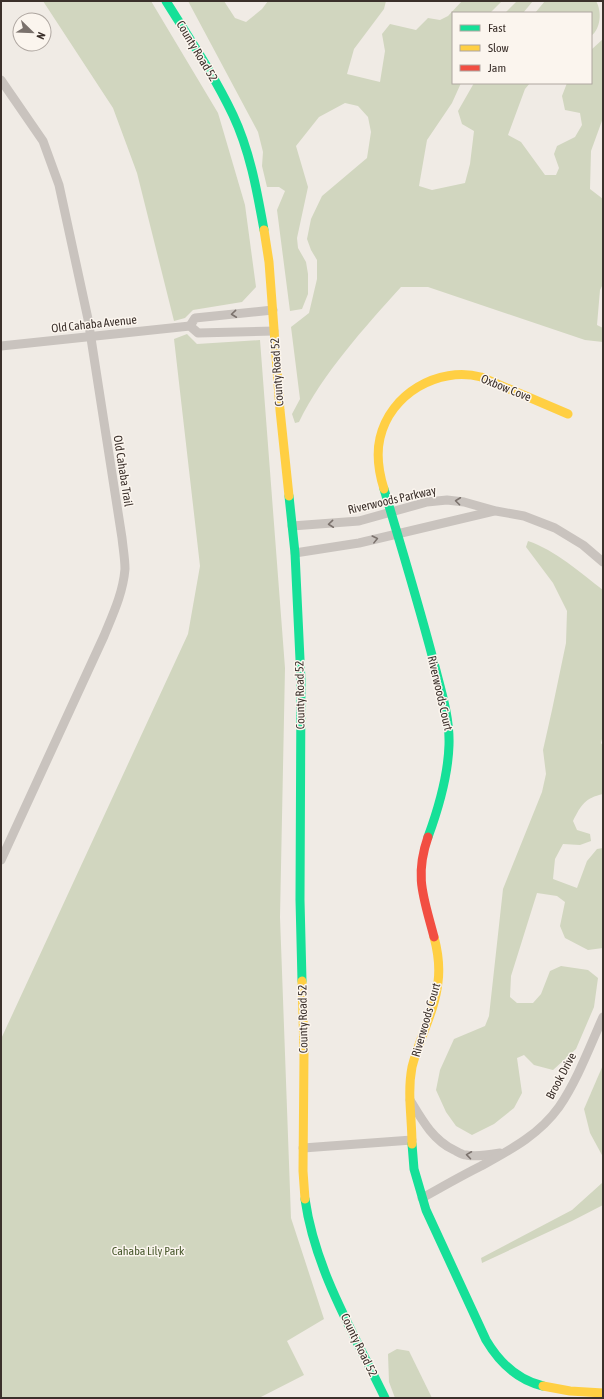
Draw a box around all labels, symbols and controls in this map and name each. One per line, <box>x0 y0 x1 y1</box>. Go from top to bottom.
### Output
north arrow <box>12 12 52 52</box>
legend <box>452 12 592 84</box>
street label: County Road 52 <box>173 18 221 84</box>
text: Fast <box>488 21 506 35</box>
text: N <box>34 31 48 41</box>
text: Slow <box>488 41 509 55</box>
text: Jam <box>488 61 506 75</box>
one-way arrow <box>231 309 237 318</box>
street label: Old Cahaba Avenue <box>51 313 137 335</box>
street label: County Road 52 <box>268 337 286 407</box>
street label: Oxbow Cove <box>479 372 533 404</box>
street label: Old Cahaba Trail <box>110 434 136 508</box>
street label: Riverwoods Parkway <box>347 483 438 517</box>
one-way arrow <box>455 497 461 506</box>
one-way arrow <box>328 520 334 529</box>
one-way arrow <box>372 536 378 544</box>
street label: Riverwoods Court <box>425 654 456 732</box>
street label: County Road 52 <box>292 661 308 729</box>
street label: Riverwoods Court <box>409 981 443 1059</box>
street label: County Road 52 <box>295 985 311 1053</box>
street label: Brook Drive <box>543 1050 579 1102</box>
one-way arrow <box>465 1151 472 1160</box>
park label: Cahaba Lily Park <box>112 1244 185 1258</box>
street label: County Road 52 <box>338 1311 380 1379</box>

